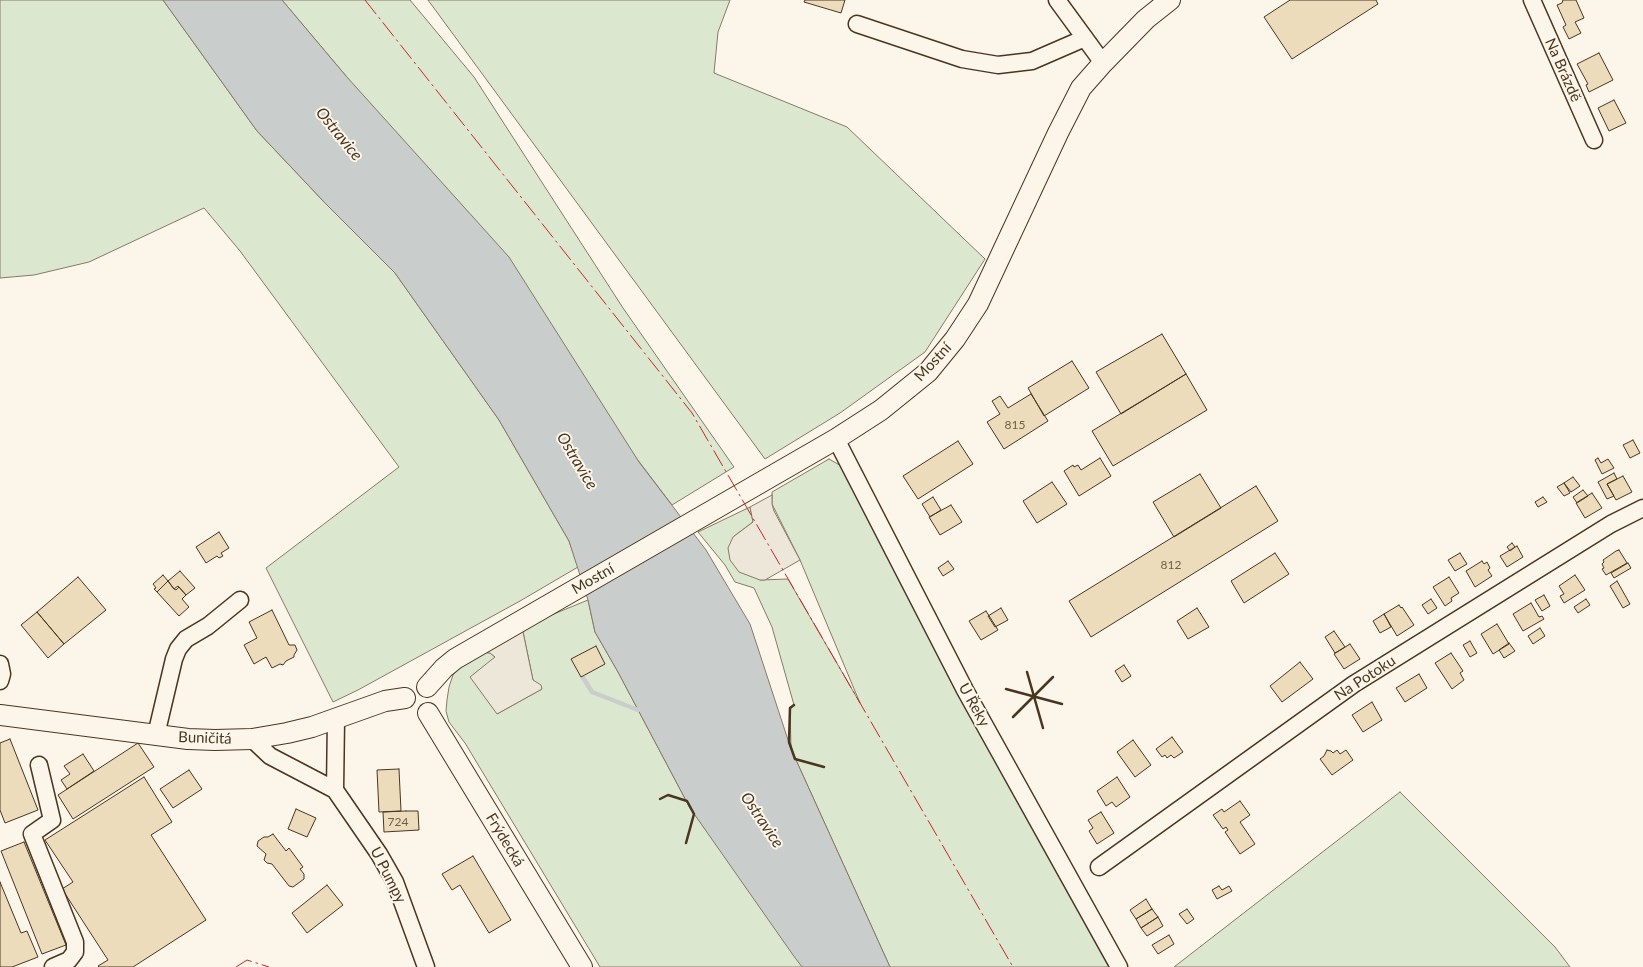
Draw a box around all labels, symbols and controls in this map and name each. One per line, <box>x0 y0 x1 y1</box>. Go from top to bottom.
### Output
street label: Na Brázdě <box>1541 35 1585 105</box>
water label: Ostravice <box>312 103 366 165</box>
street label: Mostní <box>911 339 955 385</box>
house number: 815 <box>1005 418 1025 432</box>
water label: Ostravice <box>552 429 602 493</box>
house number: 812 <box>1161 558 1181 572</box>
street label: Mostní <box>569 560 617 598</box>
street label: Na Potoku <box>1331 652 1399 704</box>
street label: U Řeky <box>955 680 993 730</box>
street label: Buničitá <box>178 728 232 748</box>
water label: Ostravice <box>736 788 788 852</box>
street label: Frýdecká <box>482 810 528 870</box>
house number: 724 <box>388 815 408 829</box>
street label: U Pumpy <box>366 844 410 906</box>

